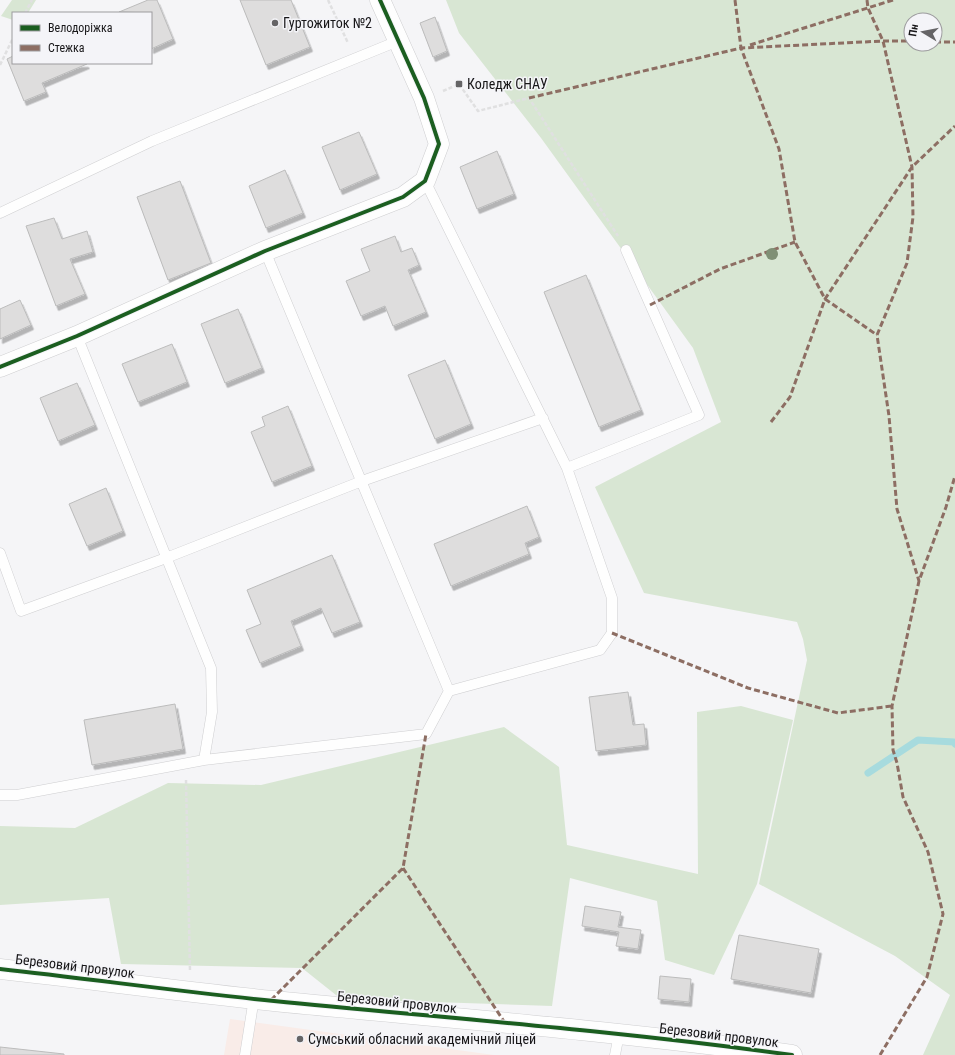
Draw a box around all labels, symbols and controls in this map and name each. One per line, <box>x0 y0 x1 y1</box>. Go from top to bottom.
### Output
legend <box>12 12 152 64</box>
north arrow <box>903 12 943 52</box>
place label: Гуртожиток №2 <box>283 15 372 31</box>
marker: Гуртожиток №2 <box>270 18 280 28</box>
text: Велодоріжка <box>48 21 113 35</box>
text: Пн <box>906 23 921 38</box>
text: Стежка <box>48 41 85 55</box>
place label: Коледж СНАУ <box>467 76 548 92</box>
marker: Коледж СНАУ <box>454 79 464 89</box>
street label: Березовий провулок <box>14 951 136 981</box>
street label: Березовий провулок <box>336 988 458 1016</box>
street label: Березовий провулок <box>658 1020 780 1050</box>
place label: Сумський обласний академічний ліцей <box>308 1031 536 1047</box>
marker: Сумський обласний академічний ліцей <box>295 1034 305 1044</box>

